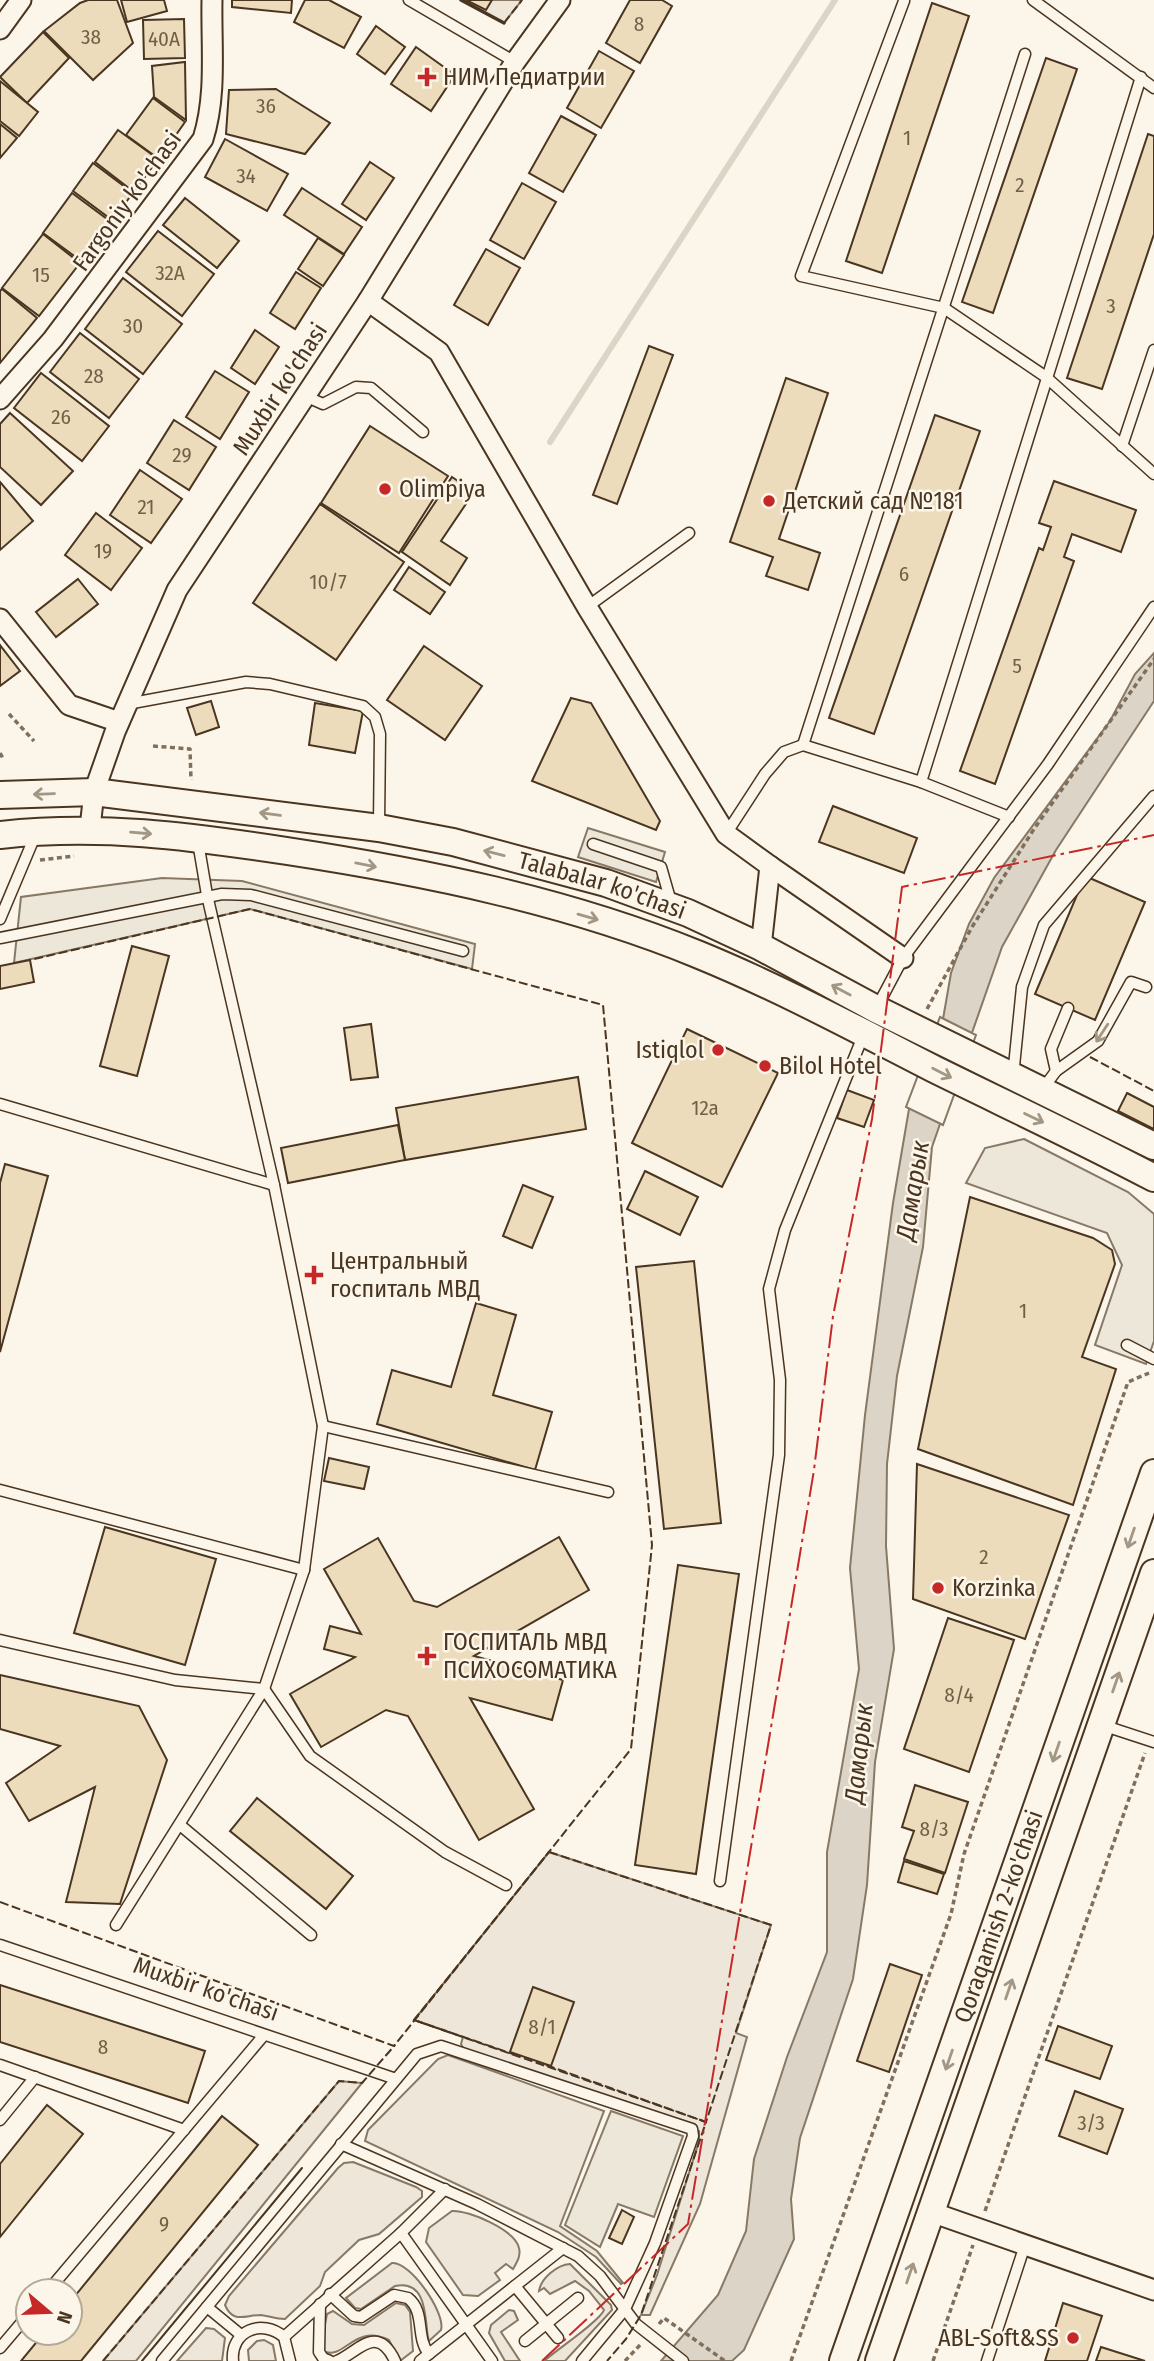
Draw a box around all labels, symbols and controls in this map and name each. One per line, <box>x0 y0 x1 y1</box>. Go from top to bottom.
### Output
house number: 8 <box>634 11 644 37</box>
house number: 38 <box>81 24 101 50</box>
house number: 40A <box>148 26 180 52</box>
place label: НИМ Педиатрии <box>443 63 605 91</box>
marker: НИМ Педиатрии <box>417 67 437 87</box>
house number: 36 <box>256 93 276 119</box>
house number: 1 <box>903 125 911 151</box>
street label: Fargoniy ko'chasi <box>67 126 187 276</box>
house number: 34 <box>236 163 256 189</box>
house number: 2 <box>1015 172 1025 198</box>
house number: 32A <box>155 260 185 286</box>
house number: 15 <box>32 262 50 288</box>
house number: 3 <box>1106 293 1116 319</box>
house number: 30 <box>123 313 143 339</box>
street label: Muxbir ko'chasi <box>227 318 333 460</box>
house number: 28 <box>84 363 104 389</box>
house number: 26 <box>51 404 71 430</box>
house number: 29 <box>172 442 192 468</box>
place label: Olimpiya <box>399 475 486 503</box>
marker: Olimpiya <box>377 481 393 497</box>
place label: Детский сад №181 <box>782 487 964 515</box>
marker: Детский сад №181 <box>761 493 777 509</box>
house number: 21 <box>138 494 155 520</box>
house number: 19 <box>94 538 112 564</box>
house number: 6 <box>899 561 909 587</box>
house number: 10/7 <box>309 569 347 595</box>
house number: 5 <box>1012 653 1022 679</box>
one-way arrow <box>33 787 56 800</box>
one-way arrow <box>260 807 282 820</box>
one-way arrow <box>129 827 152 840</box>
one-way arrow <box>483 846 506 859</box>
street label: Talabalar ko'chasi <box>515 846 690 925</box>
one-way arrow <box>354 859 377 873</box>
one-way arrow <box>577 911 599 924</box>
one-way arrow <box>831 983 852 996</box>
one-way arrow <box>1094 1023 1108 1043</box>
place label: Istiqlol <box>636 1036 704 1064</box>
marker: Istiqlol <box>710 1042 726 1058</box>
place label: Bilol Hotel <box>779 1052 882 1080</box>
marker: Bilol Hotel <box>757 1058 773 1074</box>
one-way arrow <box>931 1066 952 1080</box>
house number: 12a <box>691 1095 719 1121</box>
one-way arrow <box>1023 1112 1044 1126</box>
water label: Дамарык <box>890 1138 936 1244</box>
place label: Центральный госпиталь МВД <box>330 1247 480 1303</box>
marker: Центральный госпиталь МВД <box>304 1265 324 1285</box>
house number: 1 <box>1019 1298 1027 1324</box>
one-way arrow <box>1124 1526 1136 1548</box>
house number: 2 <box>979 1544 989 1570</box>
place label: Korzinka <box>952 1574 1036 1602</box>
marker: Korzinka <box>930 1580 946 1596</box>
place label: ГОСПИТАЛЬ МВД ПСИХОСОМАТИКА <box>443 1628 617 1684</box>
marker: ГОСПИТАЛЬ МВД ПСИХОСОМАТИКА <box>417 1646 437 1666</box>
one-way arrow <box>1111 1671 1123 1693</box>
house number: 8/4 <box>944 1682 974 1708</box>
water label: Дамарык <box>838 1701 880 1807</box>
one-way arrow <box>1049 1741 1061 1763</box>
street label: Qoraqamish 2-ko'chasi <box>949 1807 1049 2026</box>
house number: 8/3 <box>919 1816 949 1842</box>
street label: Muxbir ko'chasi <box>130 1951 282 2027</box>
one-way arrow <box>1004 1979 1016 2001</box>
house number: 8/1 <box>528 2014 556 2040</box>
house number: 8 <box>98 2034 108 2060</box>
one-way arrow <box>942 2048 954 2070</box>
house number: 3/3 <box>1077 2110 1105 2136</box>
house number: 9 <box>159 2211 169 2237</box>
one-way arrow <box>905 2263 917 2285</box>
north arrow <box>14 2277 84 2347</box>
text: N <box>52 2308 77 2327</box>
place label: ABL-Soft&SS <box>938 2324 1059 2352</box>
marker: ABL-Soft&SS <box>1065 2330 1081 2346</box>

